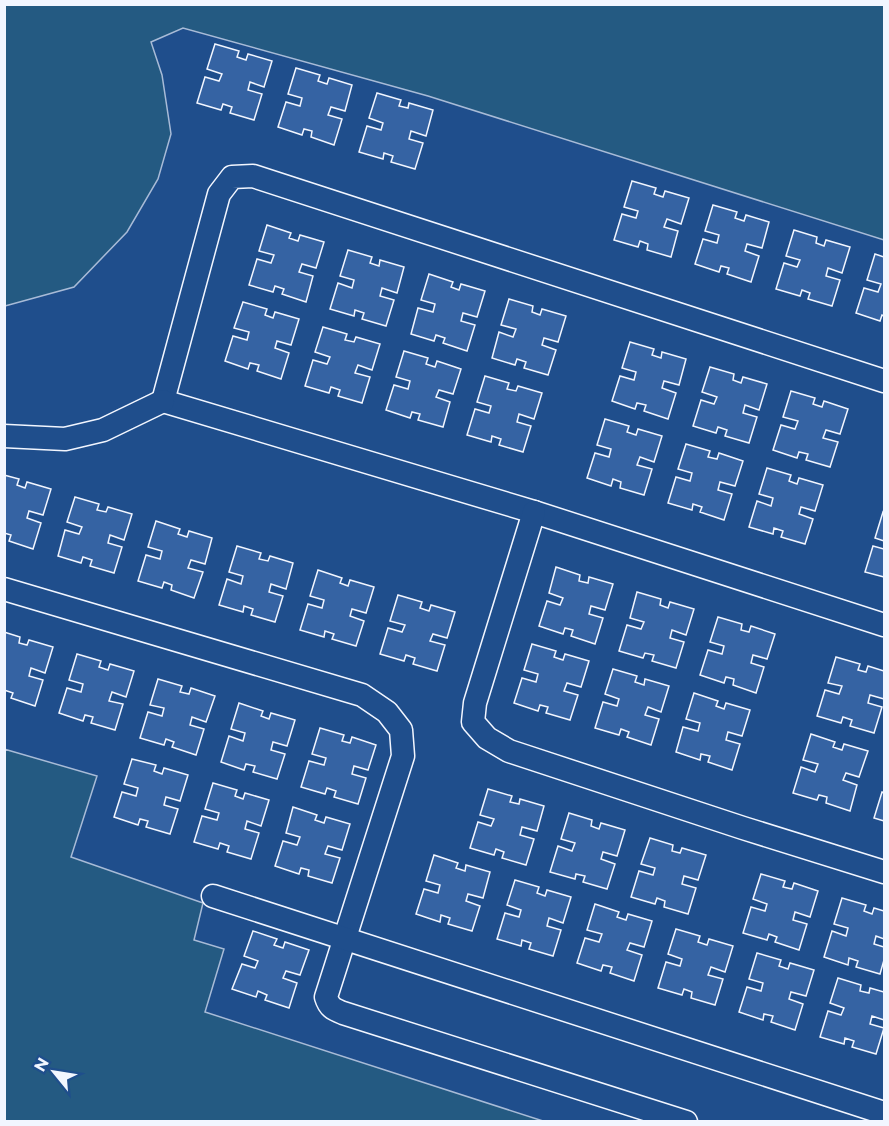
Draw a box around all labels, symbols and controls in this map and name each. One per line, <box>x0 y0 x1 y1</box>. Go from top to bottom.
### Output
north arrow <box>24 1042 84 1102</box>
text: N <box>30 1054 53 1075</box>

